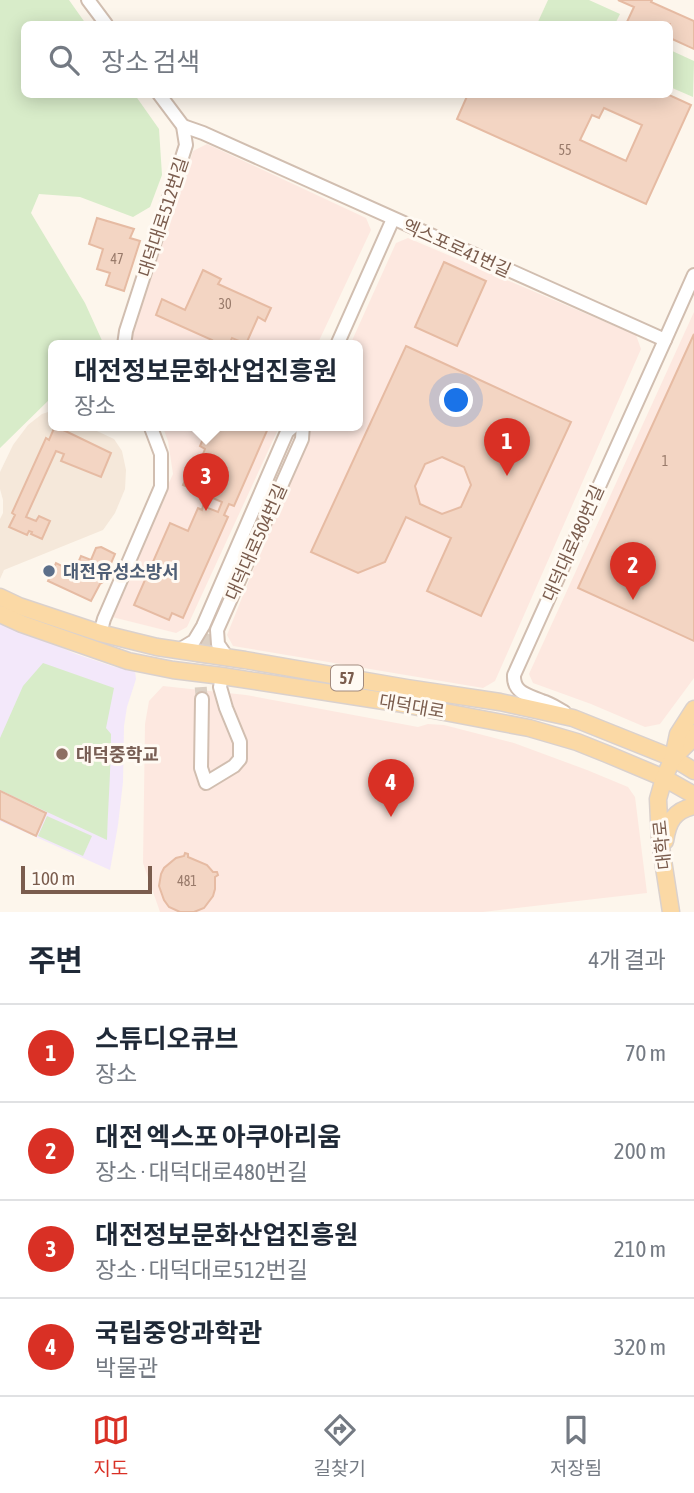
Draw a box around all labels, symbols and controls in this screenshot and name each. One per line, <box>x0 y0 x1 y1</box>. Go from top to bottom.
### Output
search box <box>21 21 673 98</box>
icon: search <box>45 41 83 79</box>
text: 장소 검색 <box>101 47 200 77</box>
house number: 55 <box>558 142 572 158</box>
street label: 대덕대로512번길 <box>134 154 192 280</box>
street label: 엑스포로41번길 <box>400 215 514 281</box>
house number: 47 <box>110 251 124 267</box>
house number: 30 <box>218 296 232 312</box>
popup <box>48 340 363 431</box>
text: 대전정보문화산업진흥원 <box>74 356 337 386</box>
your location <box>439 383 473 417</box>
text: 장소 <box>74 393 116 419</box>
pin: 1 <box>484 418 530 476</box>
pin: 3 <box>183 453 229 511</box>
house number: 1 <box>662 453 668 469</box>
street label: 대덕대로504번길 <box>221 481 291 603</box>
street label: 대덕대로480번길 <box>538 482 608 604</box>
pin: 2 <box>610 542 656 600</box>
place label: 대전유성소방서 <box>63 561 179 582</box>
marker: 대전유성소방서 <box>41 563 57 579</box>
road number: 57 <box>331 666 363 691</box>
street label: 대덕대로 <box>378 690 446 722</box>
place label: 대덕중학교 <box>76 744 159 765</box>
marker: 대덕중학교 <box>54 746 70 762</box>
pin: 4 <box>368 759 414 817</box>
street label: 대학로 <box>649 819 675 871</box>
scale bar <box>21 863 152 895</box>
text: 100 m <box>32 867 75 889</box>
house number: 481 <box>177 873 197 889</box>
text: 주변 <box>28 943 83 977</box>
text: 4개 결과 <box>589 947 666 973</box>
text: 스튜디오큐브 <box>95 1024 239 1054</box>
text: 1 <box>46 1040 56 1066</box>
text: 70 m <box>625 1040 666 1066</box>
text: 장소 <box>95 1061 137 1087</box>
text: 대전 엑스포 아쿠아리움 <box>95 1122 341 1152</box>
text: 2 <box>46 1138 56 1164</box>
text: 200 m <box>614 1138 666 1164</box>
text: 장소 · 대덕대로480번길 <box>95 1159 308 1185</box>
text: 대전정보문화산업진흥원 <box>95 1220 358 1250</box>
text: 3 <box>46 1236 56 1262</box>
text: 210 m <box>614 1236 666 1262</box>
text: 장소 · 대덕대로512번길 <box>95 1257 308 1283</box>
text: 국립중앙과학관 <box>95 1318 262 1348</box>
text: 4 <box>46 1334 56 1360</box>
text: 320 m <box>614 1334 666 1360</box>
text: 박물관 <box>95 1355 158 1381</box>
tab: 지도 <box>92 1411 130 1480</box>
tab: 길찾기 <box>314 1411 366 1480</box>
tab: 저장됨 <box>550 1411 602 1480</box>

